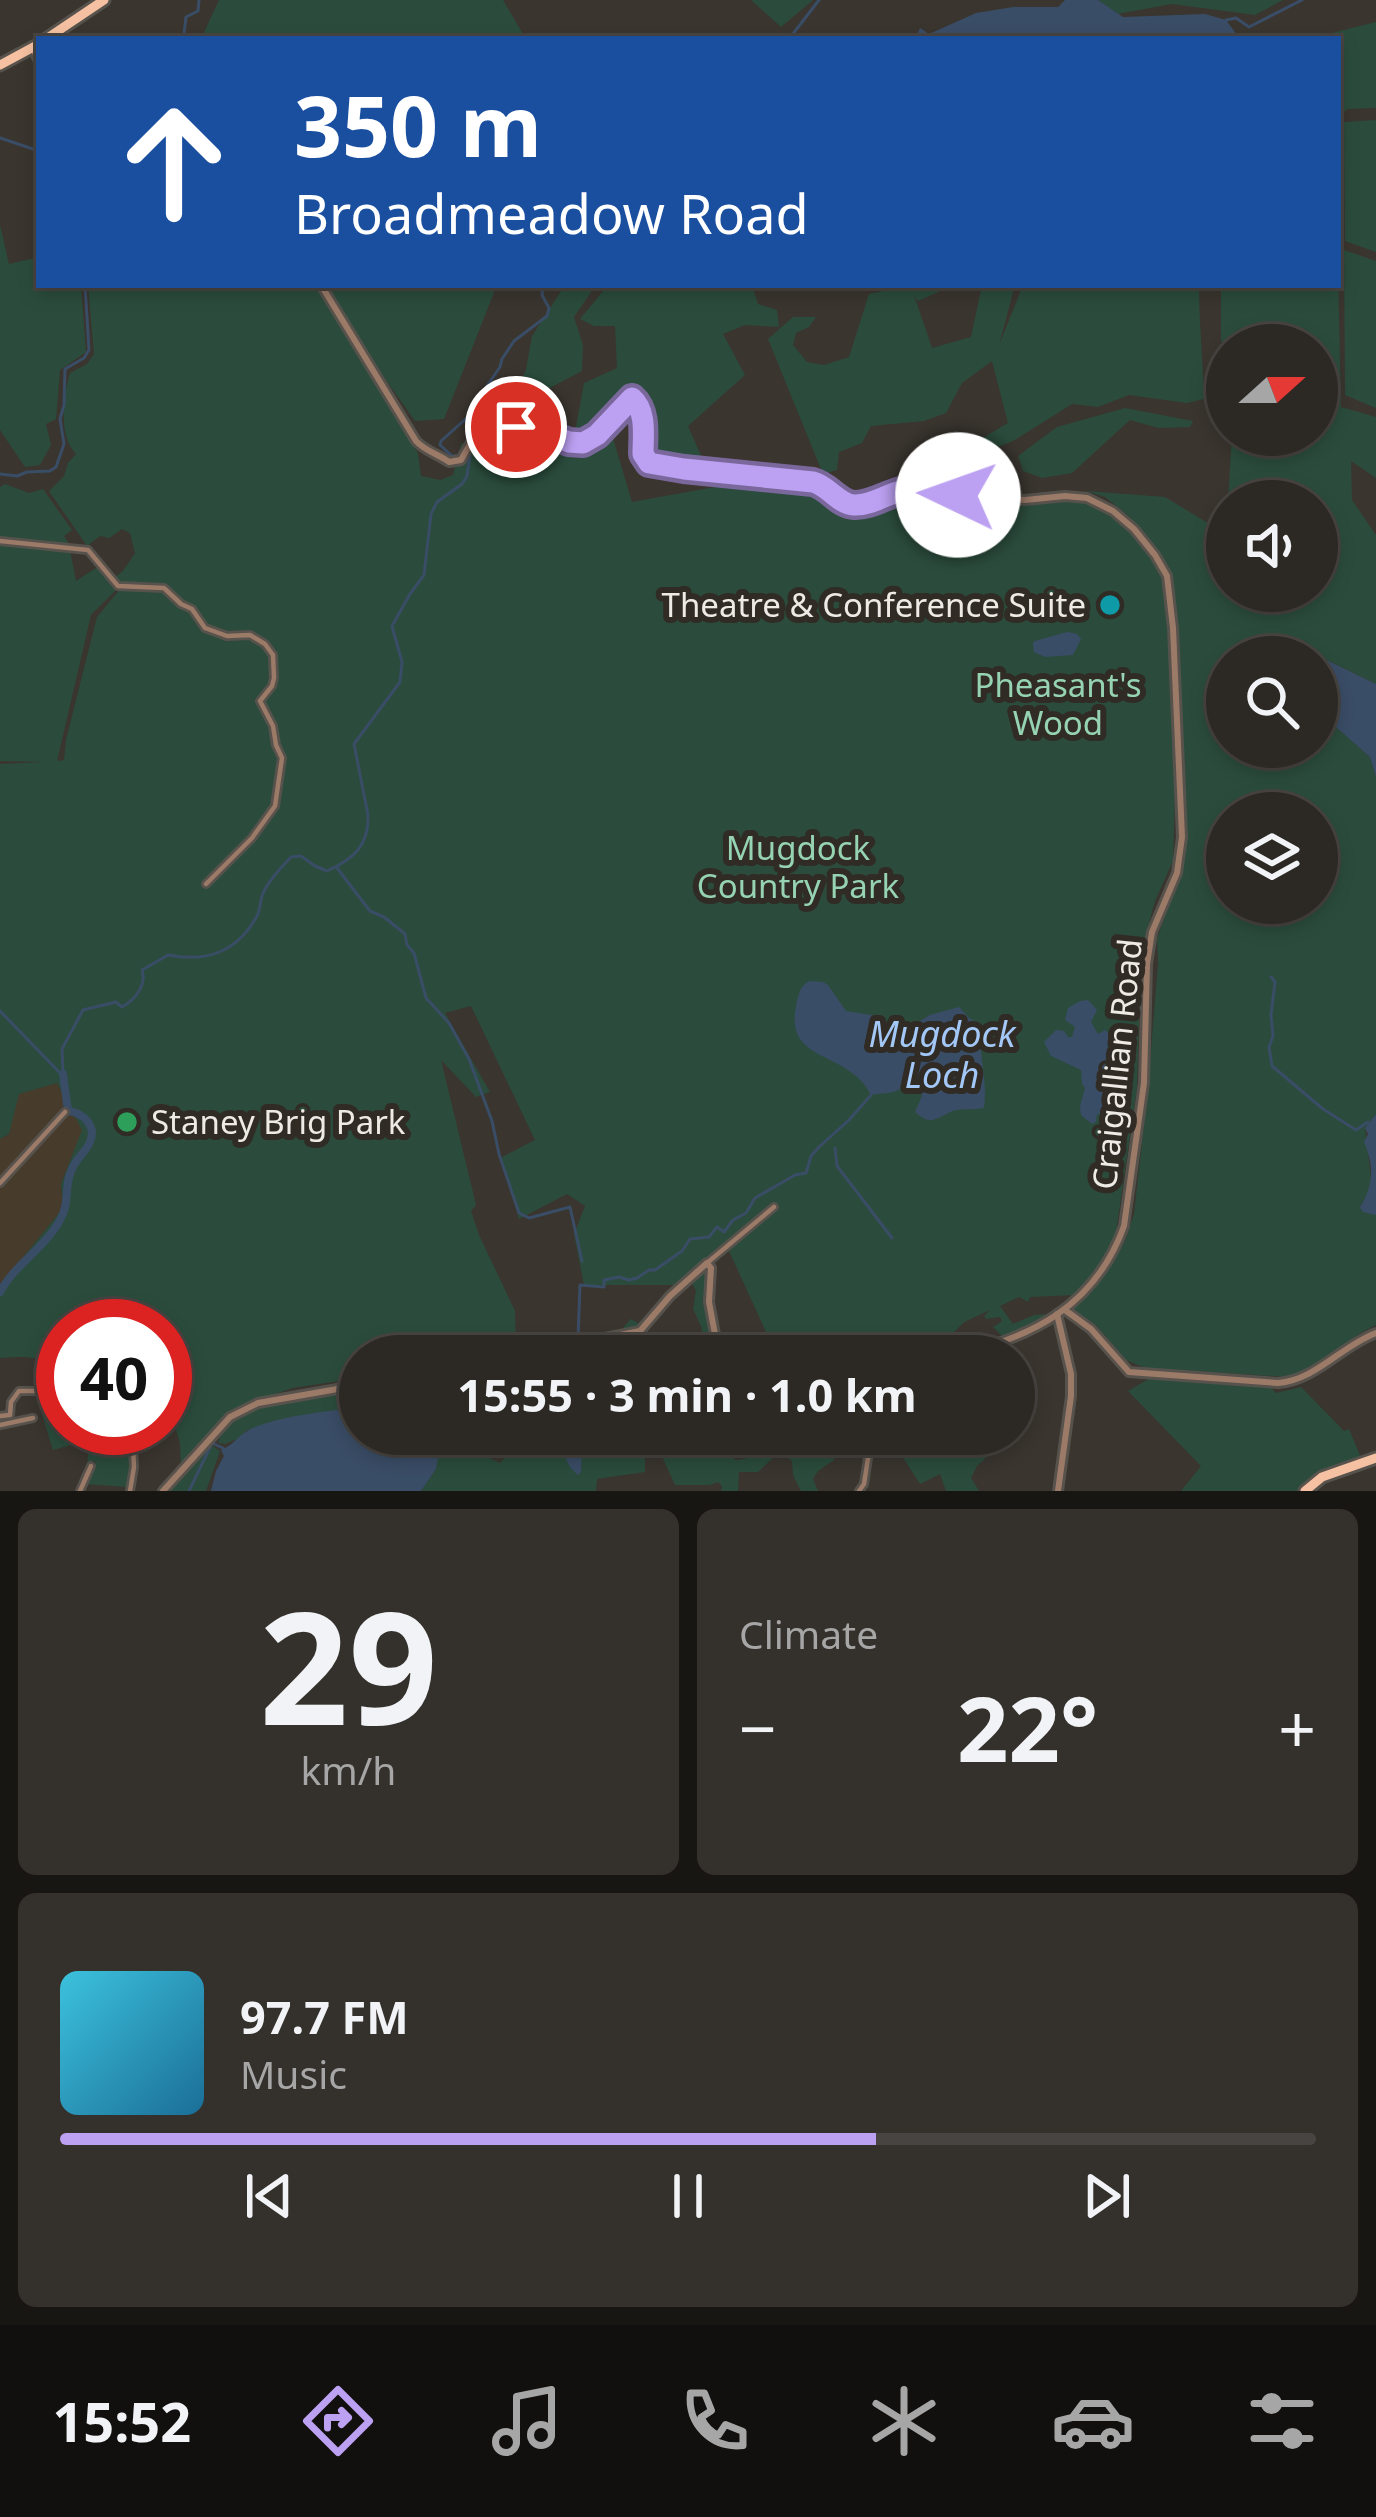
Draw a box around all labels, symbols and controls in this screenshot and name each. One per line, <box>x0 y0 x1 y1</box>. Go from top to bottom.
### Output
text: 350 m <box>294 67 542 182</box>
icon: ahead <box>96 84 252 240</box>
text: Broadmeadow Road <box>294 176 809 250</box>
north arrow <box>1206 324 1338 456</box>
map controls <box>1206 324 1338 924</box>
pin <box>465 376 567 478</box>
icon: arrive <box>483 394 549 460</box>
position arrow <box>895 432 1021 558</box>
button: sound <box>1206 480 1338 612</box>
place label: Theatre & Conference Suite <box>662 582 1086 627</box>
marker: Theatre & Conference Suite <box>1097 592 1123 618</box>
button: search <box>1206 636 1338 768</box>
park label: Pheasant's Wood <box>974 662 1142 745</box>
button: layers <box>1206 792 1338 924</box>
park label: Mugdock Country Park <box>697 825 900 908</box>
street label: Craigallian Road <box>1081 936 1152 1192</box>
water label: Mugdock Loch <box>868 1009 1017 1099</box>
place label: Staney Brig Park <box>151 1099 406 1144</box>
marker: Staney Brig Park <box>114 1109 140 1135</box>
speed limit sign: 40 <box>36 1299 192 1455</box>
text: 15:55 · 3 min · 1.0 km <box>457 1364 917 1425</box>
text: 29 <box>259 1558 438 1771</box>
text: Climate <box>739 1607 878 1660</box>
text: 22° <box>957 1666 1098 1788</box>
text: − <box>739 1682 777 1772</box>
text: + <box>1278 1682 1316 1772</box>
text: km/h <box>301 1743 396 1796</box>
text: 97.7 FM <box>240 1986 409 2047</box>
text: Music <box>240 2047 347 2100</box>
icon: previous <box>236 2163 302 2229</box>
icon: pause <box>655 2163 721 2229</box>
icon: next <box>1074 2163 1140 2229</box>
icon: directions <box>296 2379 380 2463</box>
icon: music <box>485 2379 569 2463</box>
icon: phone <box>673 2379 757 2463</box>
icon: climate <box>862 2379 946 2463</box>
icon: car <box>1051 2379 1135 2463</box>
icon: filters <box>1240 2379 1324 2463</box>
text: 15:52 <box>52 2384 191 2458</box>

